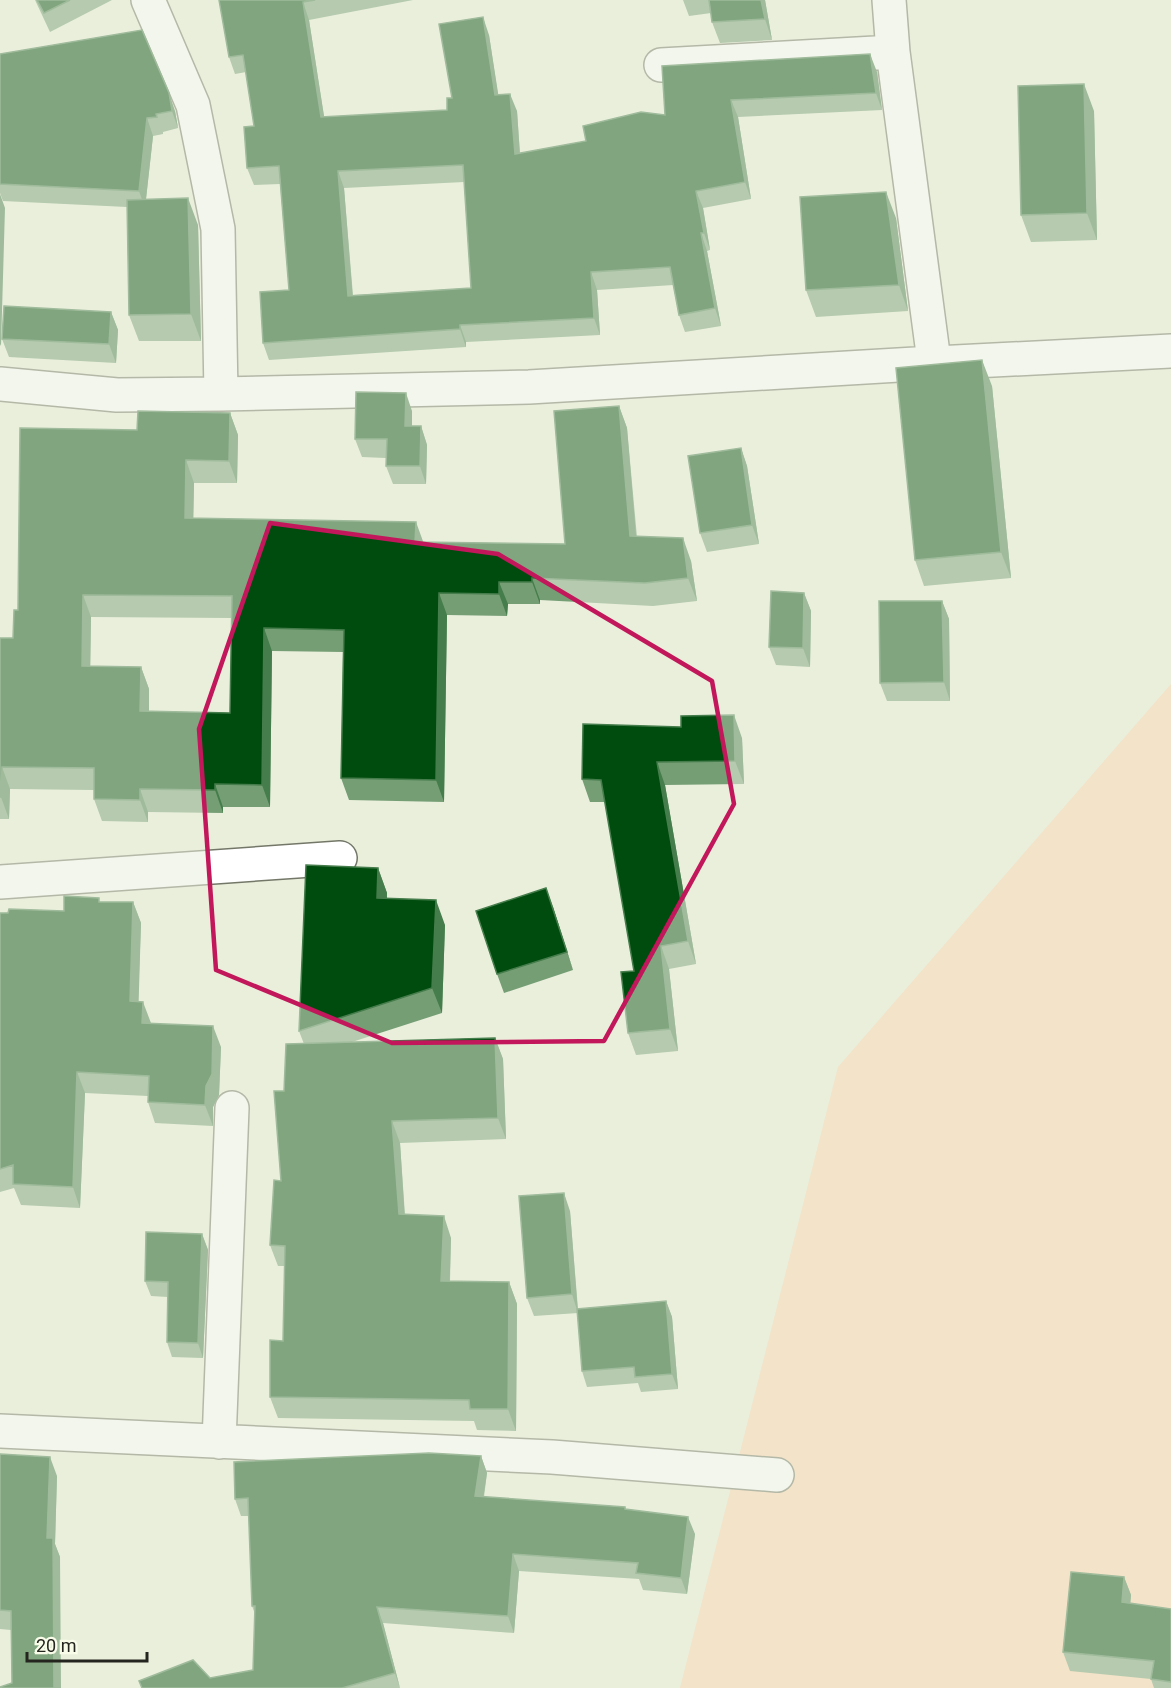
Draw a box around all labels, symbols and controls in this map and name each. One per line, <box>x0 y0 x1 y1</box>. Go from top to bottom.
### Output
scale bar <box>27 1625 147 1663</box>
text: 20 m <box>36 1635 76 1656</box>

